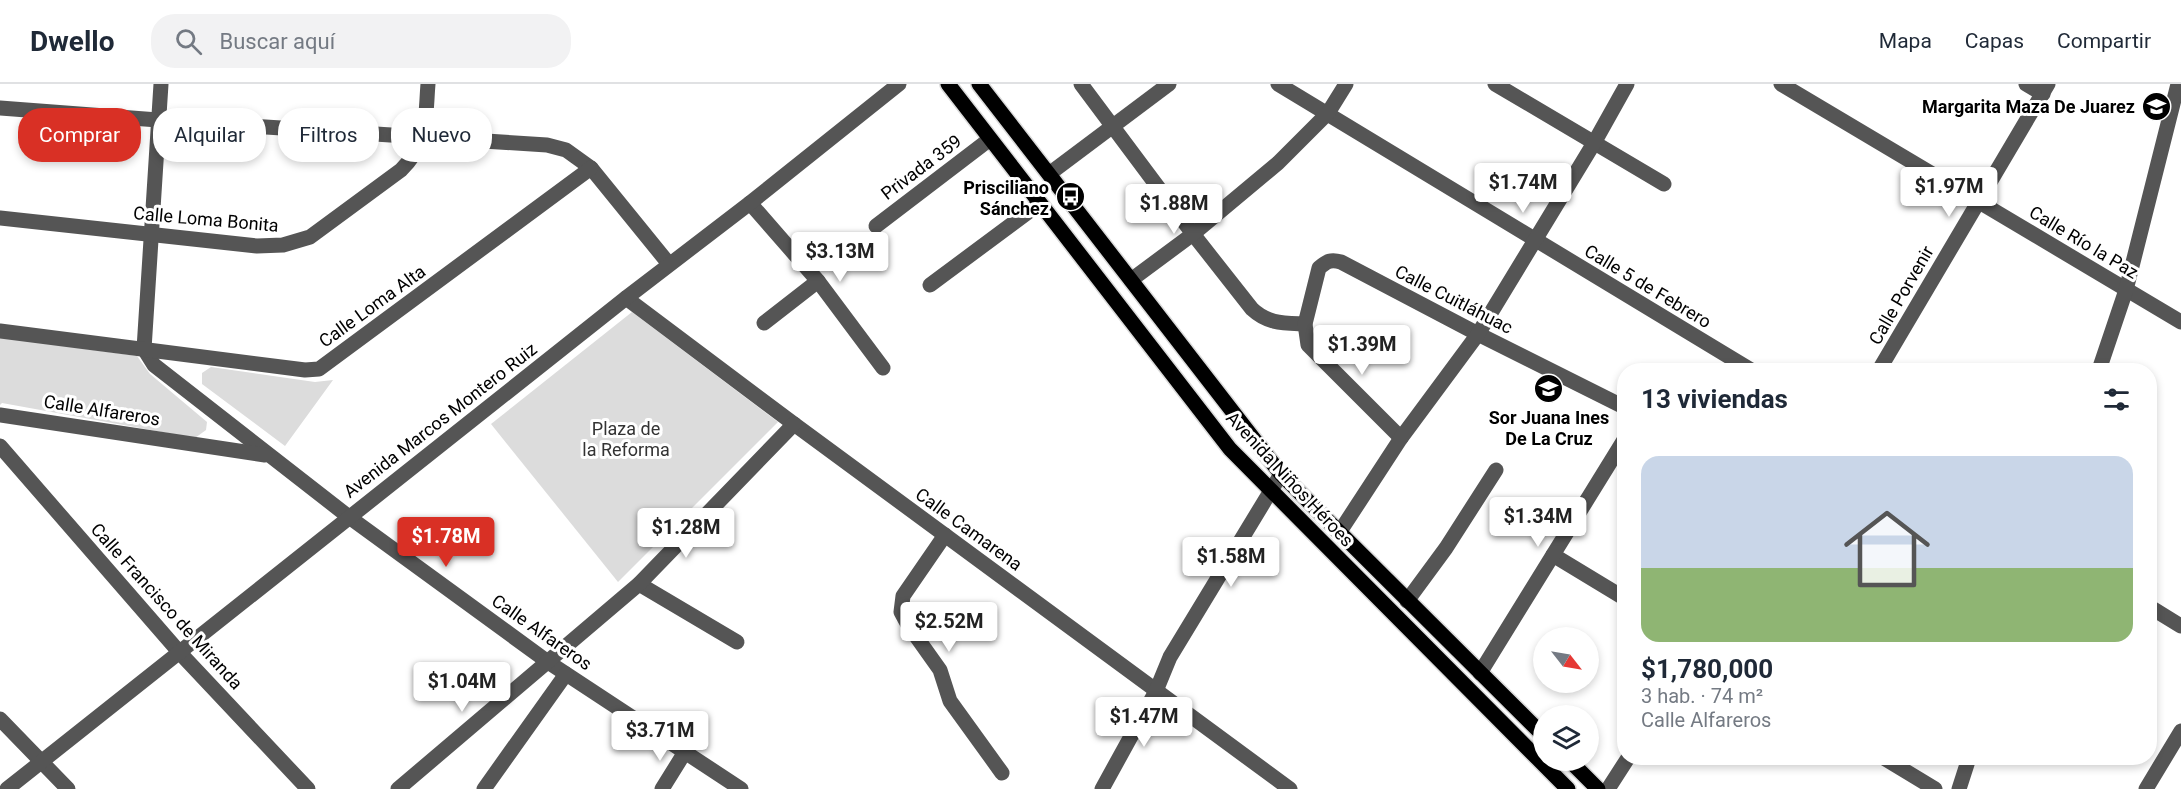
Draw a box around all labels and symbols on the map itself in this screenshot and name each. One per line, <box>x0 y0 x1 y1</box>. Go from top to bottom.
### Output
school or university icon: Margarita Maza De Juarez <box>2140 90 2172 122</box>
place label: Margarita Maza De Juarez <box>1922 96 2135 117</box>
street label: Privada 359 <box>877 130 965 204</box>
pin: $1.74M <box>1474 163 1572 214</box>
pin: $1.97M <box>1900 167 1998 218</box>
place label: Prisciliano Sánchez <box>963 177 1049 219</box>
bus stop icon: Prisciliano Sánchez <box>1054 181 1086 213</box>
pin: $1.88M <box>1125 184 1223 235</box>
street label: Calle Río la Paz <box>2026 201 2142 283</box>
street label: Calle Loma Bonita <box>132 202 280 236</box>
pin: $3.13M <box>791 232 889 283</box>
street label: Calle 5 de Febrero <box>1581 240 1715 332</box>
street label: Calle Porvenir <box>1864 242 1938 348</box>
street label: Calle Loma Alta <box>315 260 429 352</box>
street label: Calle Cuitláhuac <box>1392 260 1516 338</box>
pin: $1.39M <box>1313 325 1411 376</box>
street label: Avenida Marcos Montero Ruiz <box>339 338 541 502</box>
school or university icon: Sor Juana Ines De La Cruz <box>1533 372 1565 404</box>
street label: Calle Alfareros <box>42 390 162 430</box>
street label: Avenida Niños Héroes <box>1222 407 1358 551</box>
place label: Sor Juana Ines De La Cruz <box>1489 407 1609 449</box>
park label: Plaza de la Reforma <box>582 418 670 460</box>
street label: Calle Camarena <box>912 483 1026 575</box>
pin: $1.34M <box>1489 497 1587 548</box>
pin: $1.28M <box>637 508 735 559</box>
pin: $1.78M <box>397 517 495 568</box>
street label: Calle Francisco de Miranda <box>87 519 247 693</box>
pin: $1.58M <box>1182 537 1280 588</box>
street label: Calle Alfareros <box>488 590 596 674</box>
pin: $2.52M <box>900 602 998 653</box>
north arrow <box>1533 627 1599 693</box>
pin: $1.04M <box>413 662 511 713</box>
pin: $1.47M <box>1095 697 1193 748</box>
pin: $3.71M <box>611 711 709 762</box>

